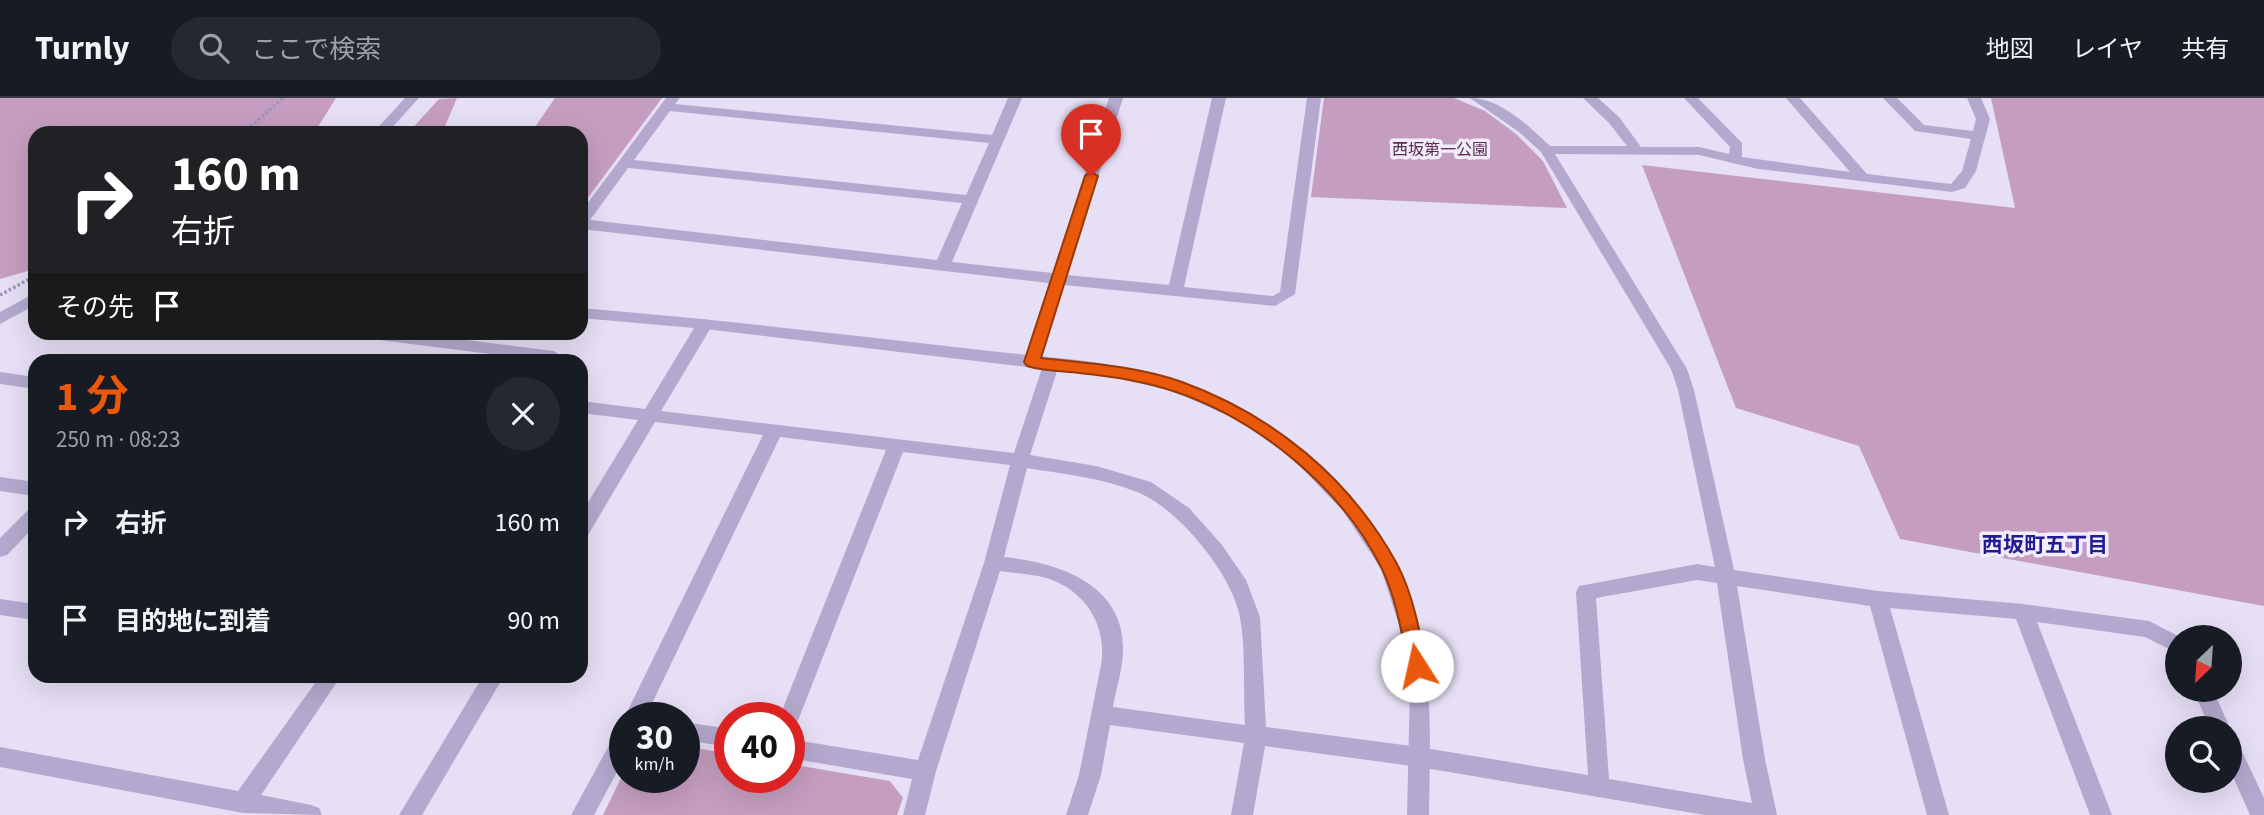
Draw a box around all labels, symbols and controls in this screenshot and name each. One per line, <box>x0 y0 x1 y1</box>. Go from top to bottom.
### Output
search box <box>171 17 661 80</box>
text: Turnly <box>35 25 129 72</box>
icon: search <box>195 29 233 67</box>
text: ここで検索 <box>251 31 381 68</box>
text: 地図 <box>1986 32 2034 67</box>
text: レイヤ <box>2072 32 2143 67</box>
text: 共有 <box>2181 32 2229 67</box>
pin <box>1061 104 1121 176</box>
icon: arrive <box>1072 115 1110 153</box>
park label: 西坂第一公園 <box>1392 139 1488 161</box>
text: 160 m <box>171 140 300 210</box>
icon: right <box>56 154 147 245</box>
text: 右折 <box>171 209 235 255</box>
icon: arrive <box>148 287 186 325</box>
text: その先 <box>56 289 134 326</box>
text: 1 分 <box>56 367 129 427</box>
button: close <box>486 377 560 451</box>
text: 250 m · 08:23 <box>56 423 180 456</box>
icon: right <box>56 503 94 541</box>
text: 160 m <box>494 504 560 541</box>
text: 右折 <box>115 505 167 542</box>
district label: 西坂町五丁目 <box>1982 530 2108 560</box>
icon: arrive <box>56 601 94 639</box>
text: 90 m <box>507 602 560 639</box>
text: 目的地に到着 <box>115 603 271 640</box>
north arrow <box>2165 625 2242 702</box>
map controls <box>2165 625 2242 793</box>
position arrow <box>1380 629 1454 703</box>
speed limit sign: 40 <box>714 702 805 793</box>
text: 30 <box>636 713 673 763</box>
button: search <box>2165 716 2242 793</box>
text: km/h <box>635 752 674 777</box>

